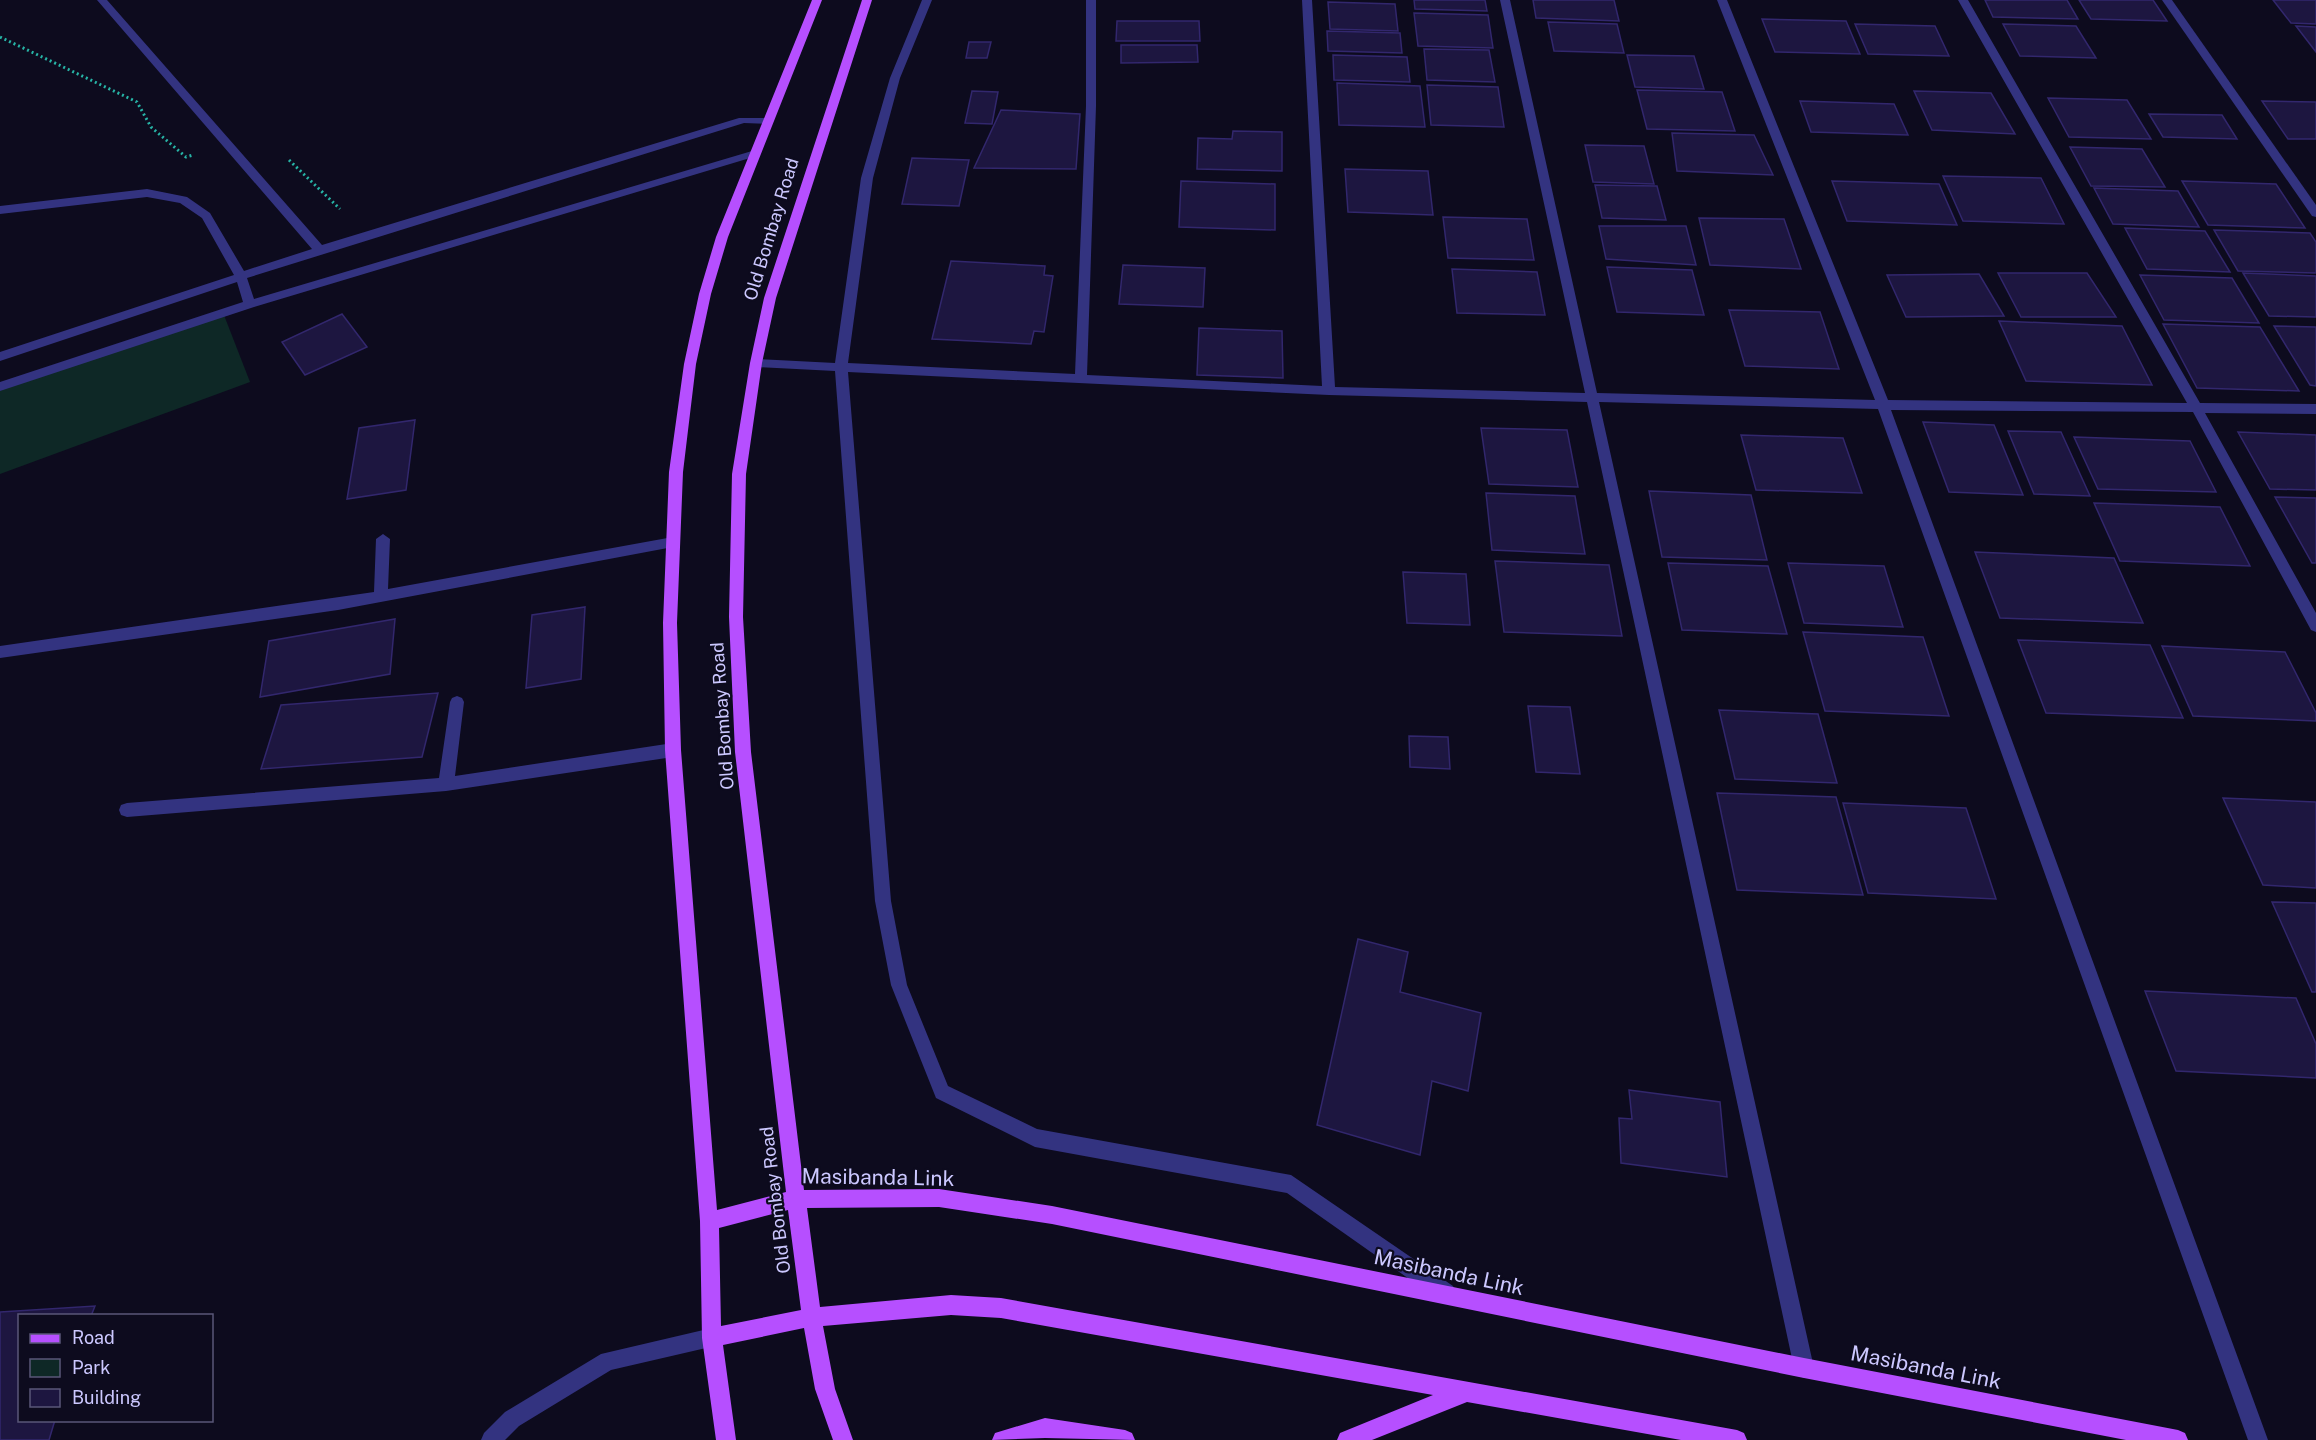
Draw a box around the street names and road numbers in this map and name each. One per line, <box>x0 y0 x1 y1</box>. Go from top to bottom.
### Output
street label: Old Bombay Road <box>739 155 803 303</box>
street label: Old Bombay Road <box>706 641 738 791</box>
street label: Old Bombay Road <box>756 1125 794 1275</box>
street label: Masibanda Link <box>801 1163 955 1191</box>
street label: Masibanda Link <box>1372 1244 1526 1300</box>
street label: Masibanda Link <box>1849 1340 2004 1394</box>

